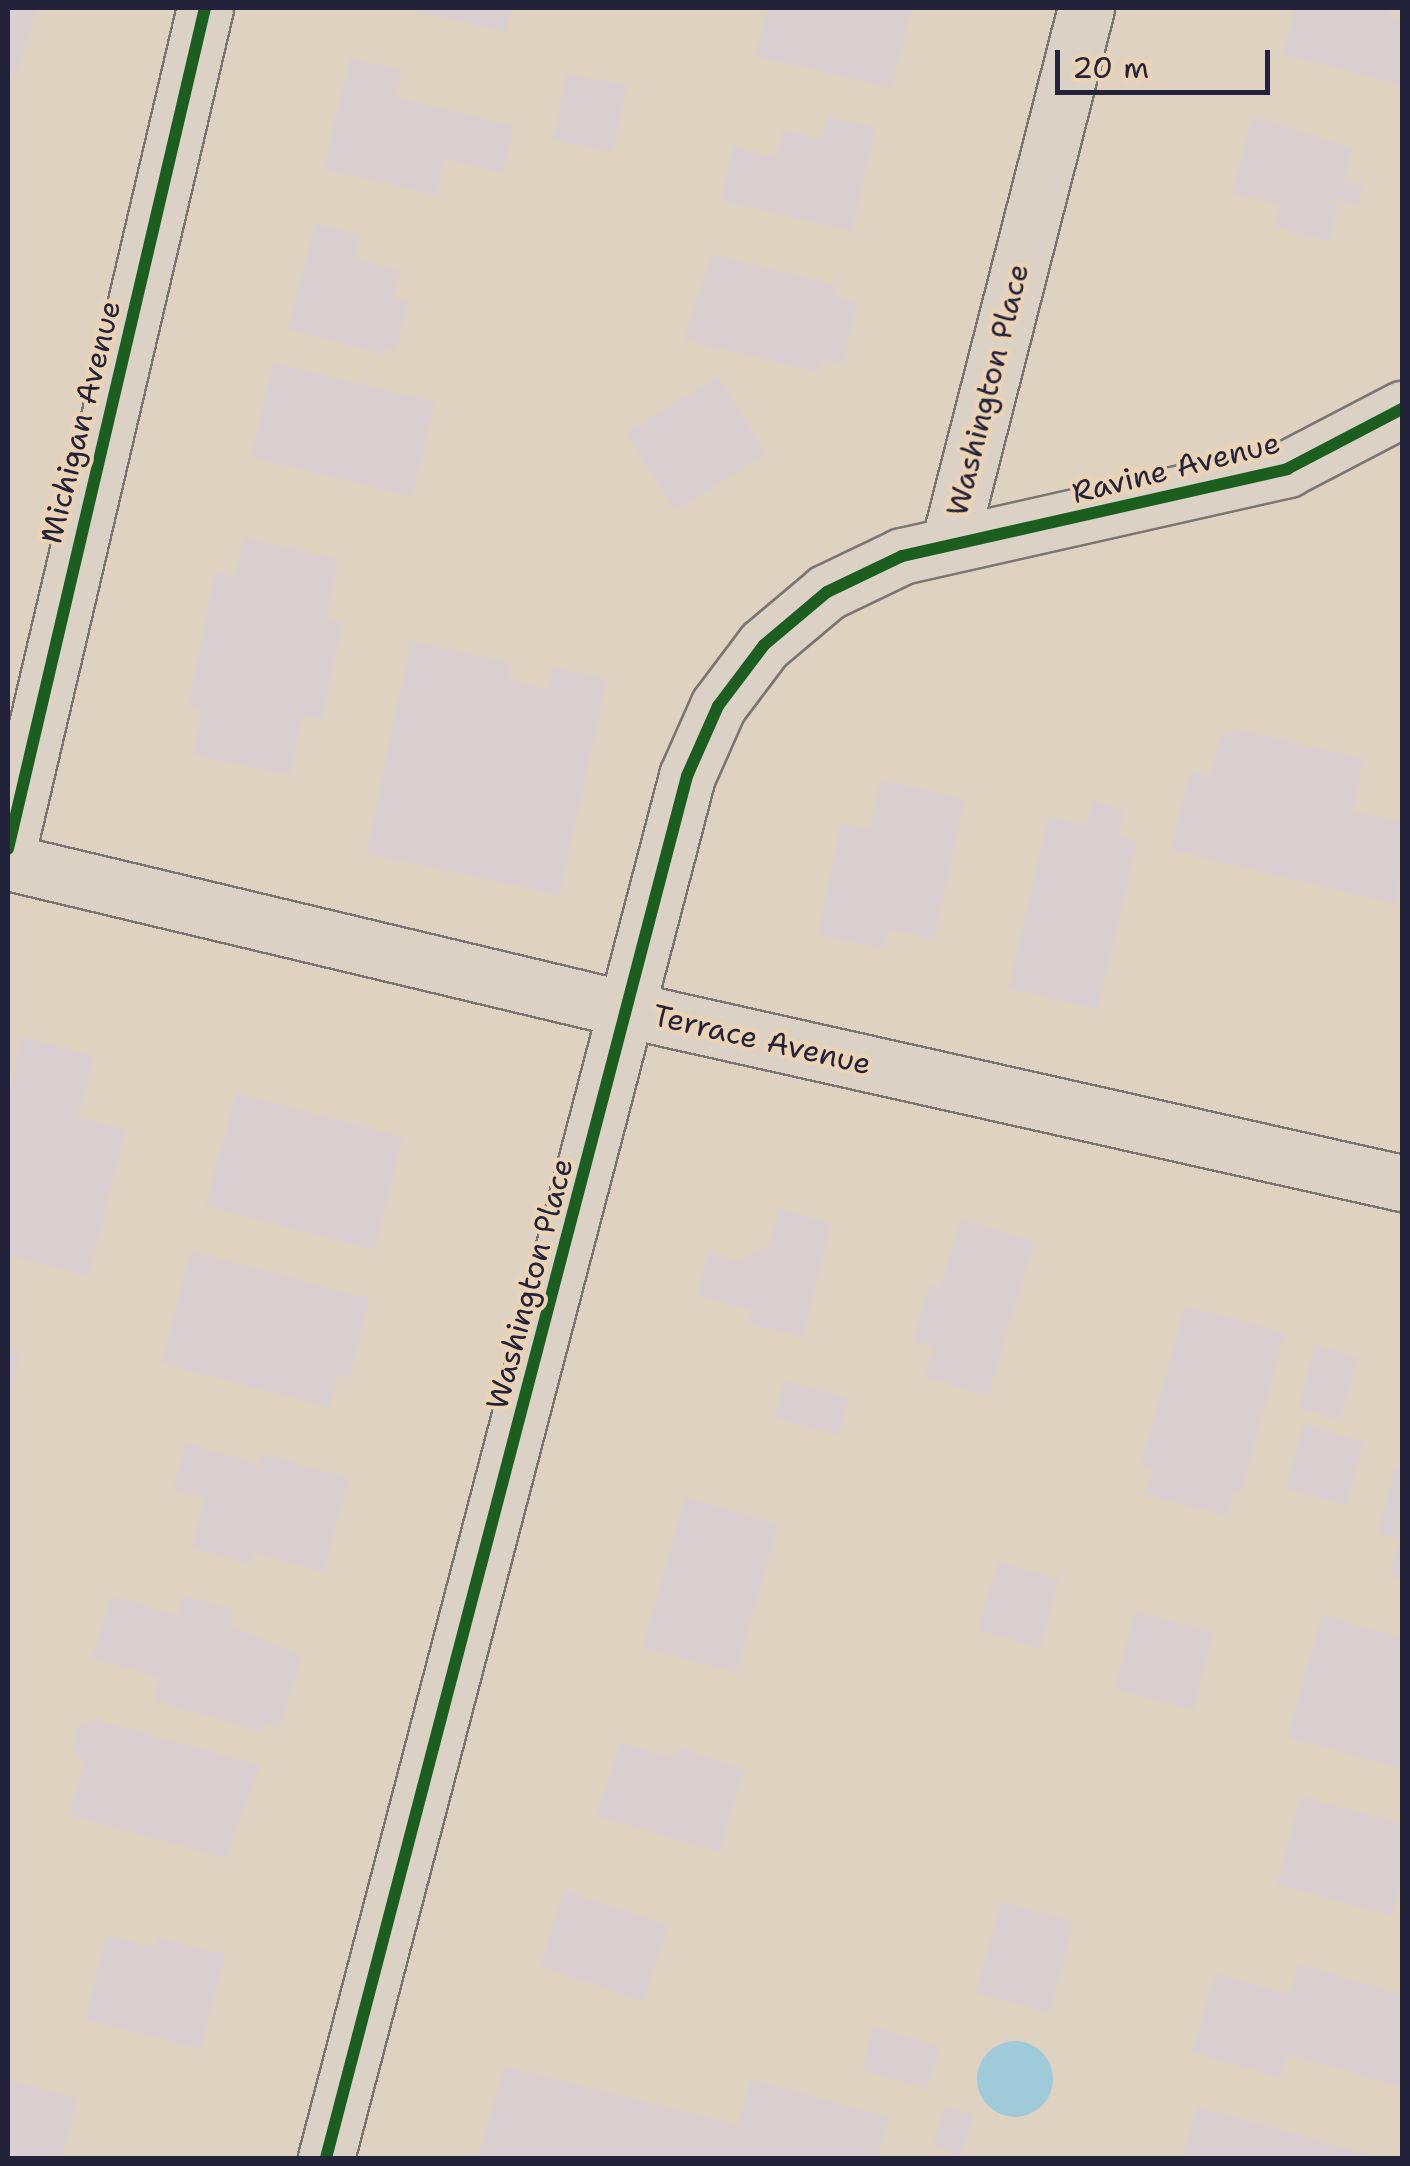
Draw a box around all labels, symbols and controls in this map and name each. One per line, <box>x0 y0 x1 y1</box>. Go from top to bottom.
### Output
scale bar <box>1060 30 1275 92</box>
text: 20 m <box>1072 47 1149 88</box>
street label: Washington Place <box>939 260 1037 520</box>
street label: Michigan Avenue <box>33 297 129 547</box>
street label: Ravine Avenue <box>1068 425 1284 511</box>
street label: Terrace Avenue <box>649 997 875 1083</box>
street label: Washington Place <box>479 1154 581 1414</box>

